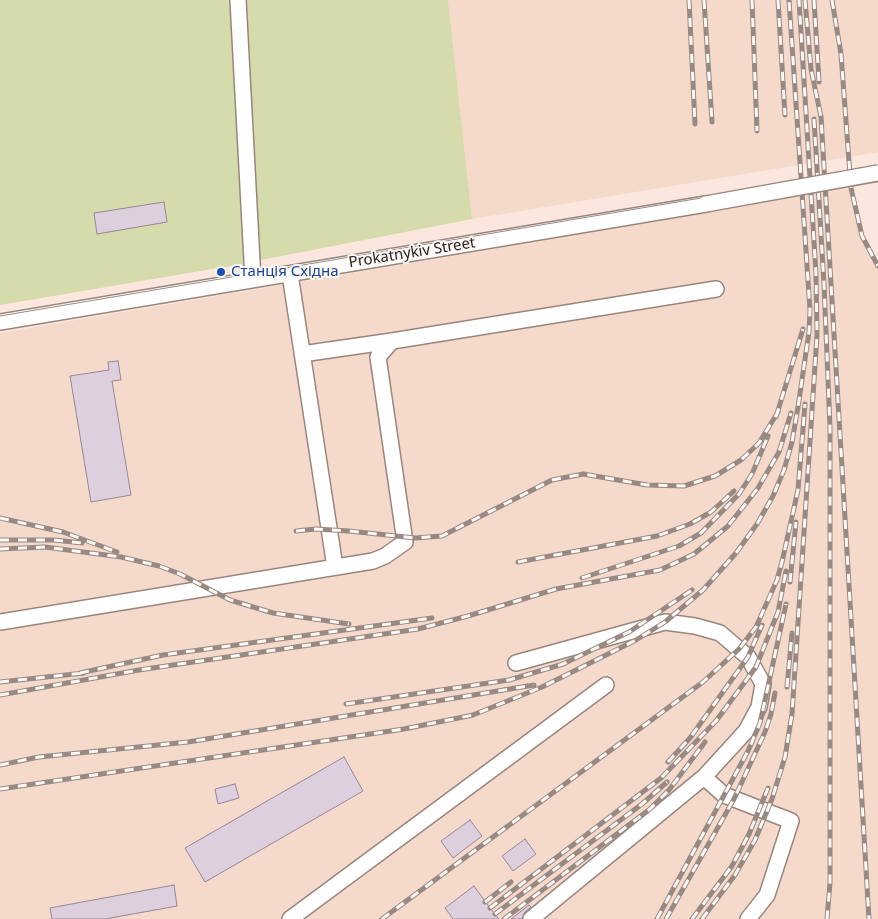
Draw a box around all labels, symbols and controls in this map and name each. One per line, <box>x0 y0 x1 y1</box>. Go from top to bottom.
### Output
street label: Prokatnykiv Street <box>347 234 477 272</box>
place label: Станція Східна <box>231 263 339 281</box>
marker: Станція Східна <box>215 266 227 278</box>

